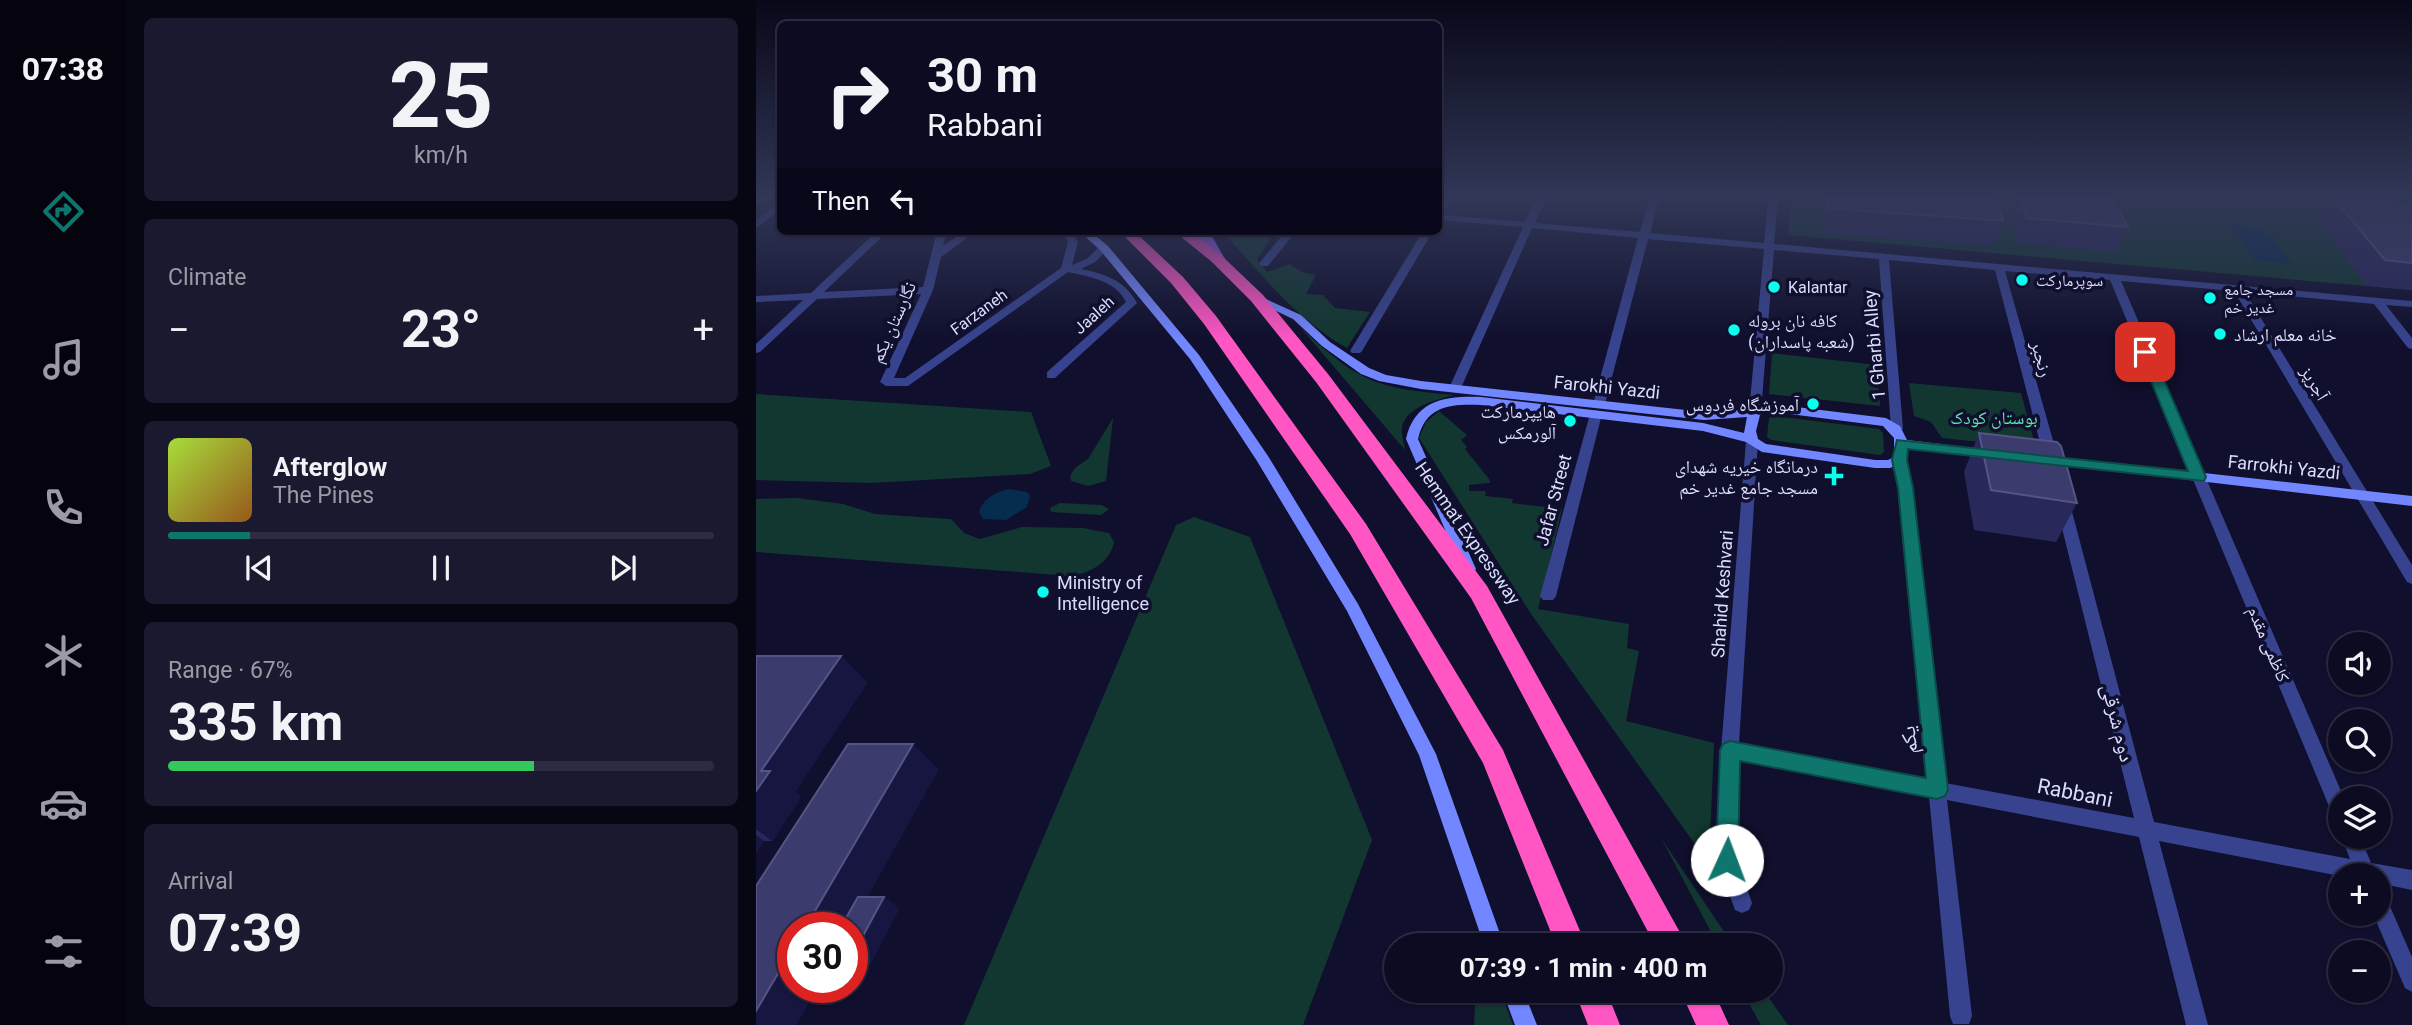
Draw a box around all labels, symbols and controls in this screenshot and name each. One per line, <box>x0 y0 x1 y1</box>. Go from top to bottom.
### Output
text: 25 <box>389 43 493 149</box>
text: 30 m <box>927 47 1038 104</box>
icon: right <box>812 49 903 140</box>
text: 07:38 <box>22 50 104 88</box>
text: Rabbani <box>927 106 1043 144</box>
text: km/h <box>414 142 468 169</box>
icon: left <box>884 182 922 220</box>
text: Then <box>812 186 870 216</box>
icon: directions <box>39 187 88 236</box>
text: Climate <box>168 264 247 291</box>
place label: سوپرمارکت <box>2036 271 2103 290</box>
marker: سوپرمارکت <box>2014 272 2030 288</box>
street label: نگارستان یکم <box>866 278 922 367</box>
place label: Kalantar <box>1788 278 1848 297</box>
marker: Kalantar <box>1766 279 1782 295</box>
place label: مسجد جامع غدیر خم <box>2224 280 2293 318</box>
street label: Farzaneh <box>947 285 1011 339</box>
street label: 1 Gharbi Alley <box>1859 289 1889 401</box>
marker: مسجد جامع غدیر خم <box>2202 290 2218 306</box>
street label: Jaaleh <box>1070 292 1118 338</box>
text: 23° <box>401 299 481 360</box>
text: − <box>168 308 190 352</box>
text: + <box>692 308 714 352</box>
place label: کافه نان بروله (شعبه پاسداران) <box>1748 310 1855 353</box>
marker: کافه نان بروله (شعبه پاسداران) <box>1726 322 1742 338</box>
pin <box>2115 322 2175 382</box>
place label: خانه معلم ارشاد <box>2234 324 2337 347</box>
marker: خانه معلم ارشاد <box>2212 326 2228 342</box>
icon: arrive <box>2126 333 2164 371</box>
icon: music <box>39 335 88 384</box>
street label: رنجبر <box>2026 338 2057 379</box>
street label: آجرپز <box>2295 361 2334 405</box>
street label: Farokhi Yazdi <box>1553 371 1661 403</box>
place label: آموزشگاه فردوس <box>1686 394 1799 416</box>
marker: آموزشگاه فردوس <box>1805 396 1821 412</box>
place label: هایپرمارکت آلورمکس <box>1480 401 1556 444</box>
park label: بوستان کودک <box>1950 407 2038 429</box>
marker: هایپرمارکت آلورمکس <box>1562 413 1578 429</box>
street label: Farrokhi Yazdi <box>2227 451 2341 483</box>
text: Afterglow <box>273 452 387 482</box>
street label: Jafar Street <box>1531 452 1575 548</box>
place label: درمانگاه خیریه شهدای مسجد جامع غدیر خم <box>1675 456 1818 500</box>
street label: Hemmat Expressway <box>1411 458 1525 609</box>
marker: درمانگاه خیریه شهدای مسجد جامع غدیر خم <box>1824 466 1844 486</box>
text: The Pines <box>273 482 374 509</box>
icon: phone <box>39 483 88 532</box>
street label: Shahid Keshvari <box>1707 529 1737 659</box>
icon: previous <box>240 549 278 587</box>
icon: pause <box>422 549 460 587</box>
icon: next <box>604 549 642 587</box>
place label: Ministry of Intelligence <box>1057 572 1149 614</box>
marker: Ministry of Intelligence <box>1035 584 1051 600</box>
street label: کاظمی مقدم <box>2242 603 2295 686</box>
icon: climate <box>39 631 88 680</box>
map controls <box>2328 632 2391 1003</box>
button: sound <box>2328 632 2391 695</box>
text: Range · 67% <box>168 657 293 684</box>
street label: دوم شرقی <box>2095 681 2139 765</box>
text: 335 km <box>168 692 343 753</box>
button: search <box>2328 709 2391 772</box>
street label: یکم <box>1896 725 1924 755</box>
street label: Rabbani <box>2035 774 2115 812</box>
icon: car <box>39 779 88 828</box>
button: layers <box>2328 786 2391 849</box>
position arrow <box>1690 823 1764 897</box>
button: + <box>2328 863 2391 926</box>
text: Arrival <box>168 868 233 895</box>
text: 07:39 <box>168 903 302 964</box>
speed limit sign: 30 <box>777 912 868 1003</box>
icon: filters <box>39 927 88 976</box>
button: − <box>2328 940 2391 1003</box>
text: 07:39 · 1 min · 400 m <box>1460 953 1707 983</box>

